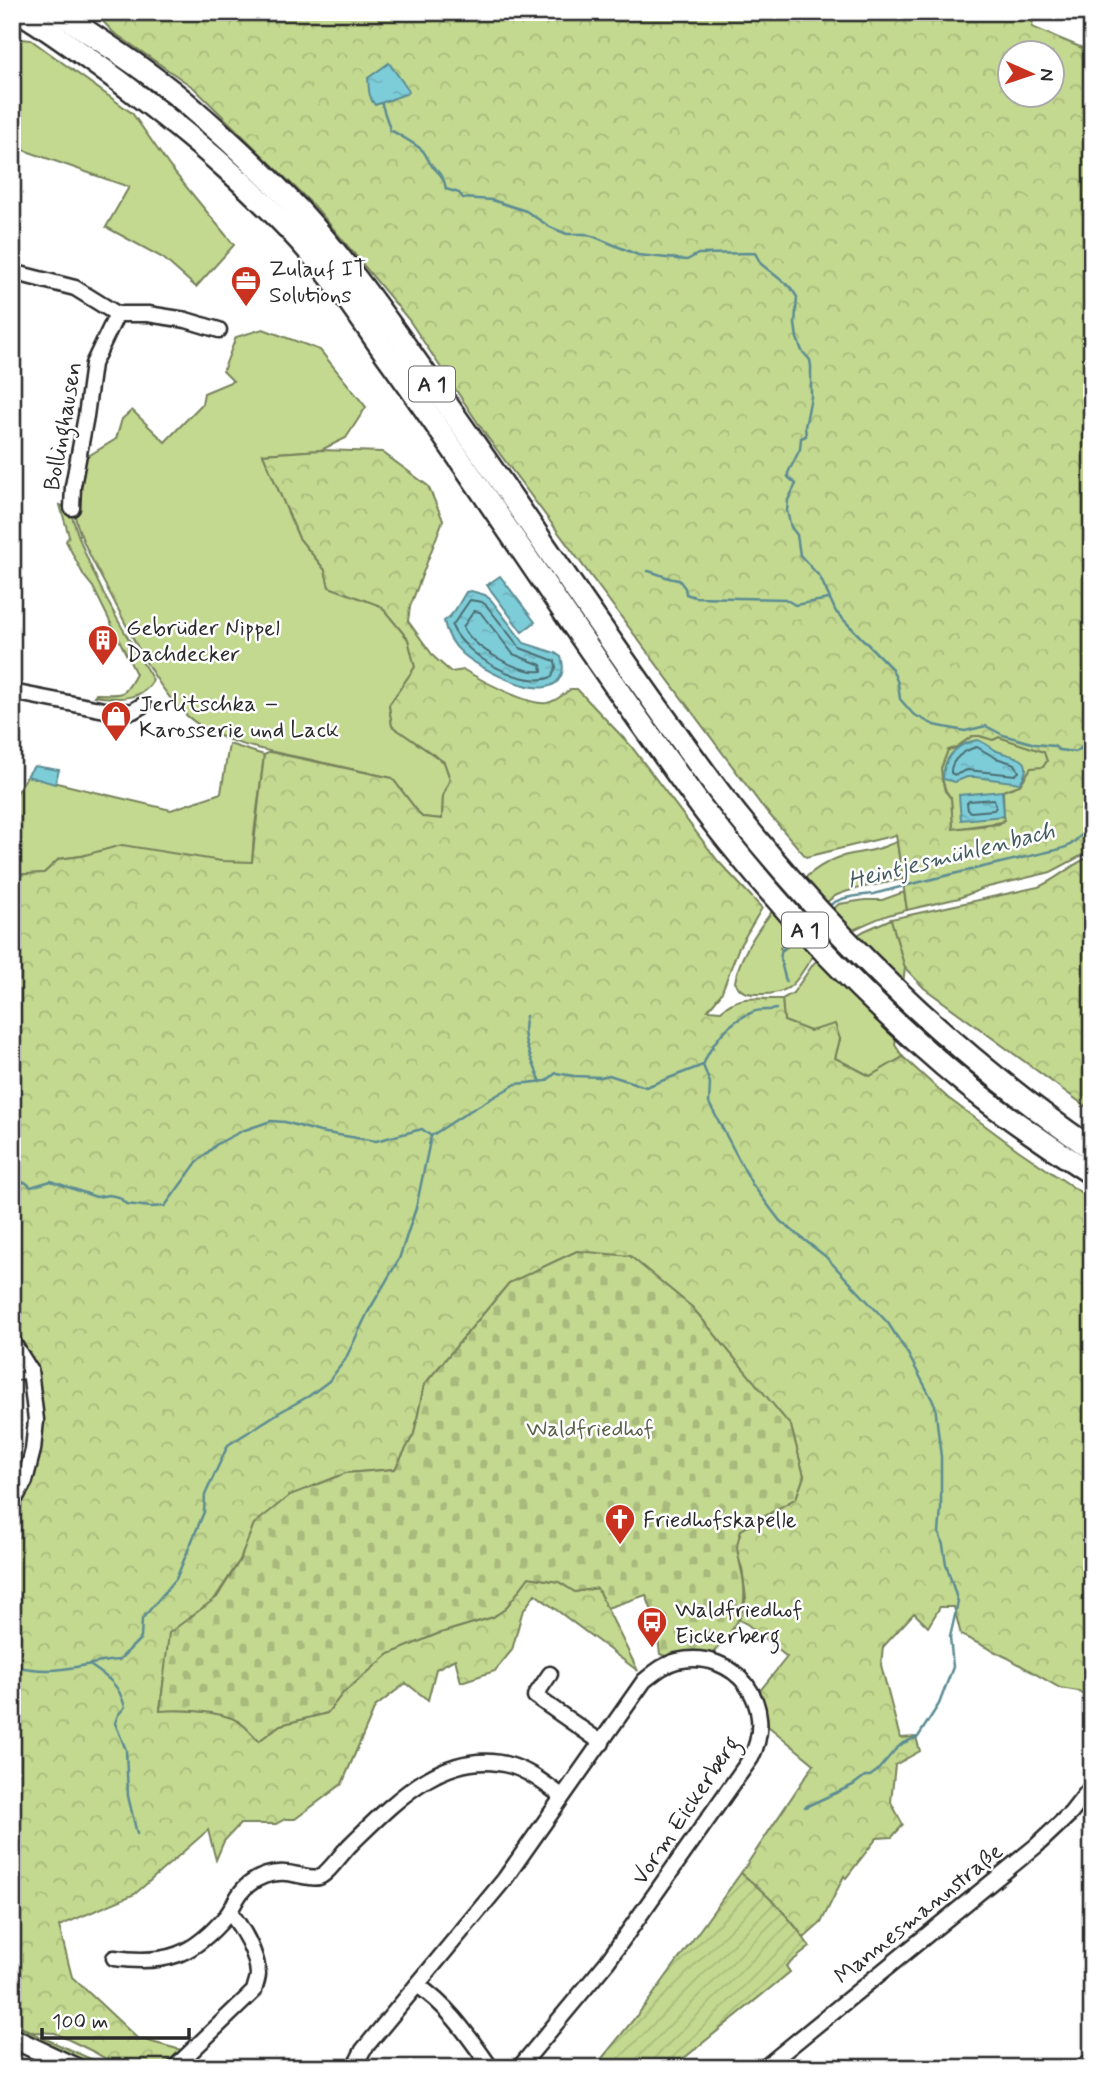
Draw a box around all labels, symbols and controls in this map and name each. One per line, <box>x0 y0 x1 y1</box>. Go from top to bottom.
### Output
north arrow <box>996 38 1066 108</box>
text: N <box>1034 68 1059 82</box>
place label: Zulauf IT Solutions <box>269 255 367 311</box>
office icon: Zulauf IT Solutions <box>229 264 263 308</box>
street label: Bollinghausen <box>38 360 92 493</box>
road number: A 1 <box>409 366 455 402</box>
place label: Gebrüder Nippel Dachdecker <box>126 614 280 670</box>
building icon: Gebrüder Nippel Dachdecker <box>86 623 120 667</box>
place label: Jerlitschka – Karosserie und Lack <box>139 690 339 746</box>
shop icon: Jerlitschka – Karosserie und Lack <box>99 699 133 743</box>
water label: Heintjesmühlenbach <box>845 816 1058 897</box>
road number: A 1 <box>782 912 828 948</box>
park label: Waldfriedhof <box>526 1415 654 1445</box>
church icon: Friedhofskapelle <box>603 1502 637 1546</box>
place label: Friedhofskapelle <box>643 1506 797 1536</box>
place label: Waldfriedhof Eickerberg <box>675 1596 802 1654</box>
bus stop icon: Waldfriedhof Eickerberg <box>635 1605 669 1649</box>
street label: Vorm Eickerberg <box>626 1731 749 1892</box>
street label: Mannesmannstraße <box>829 1837 1010 1992</box>
scale bar <box>42 1996 189 2040</box>
text: 100 m <box>52 2008 108 2036</box>

